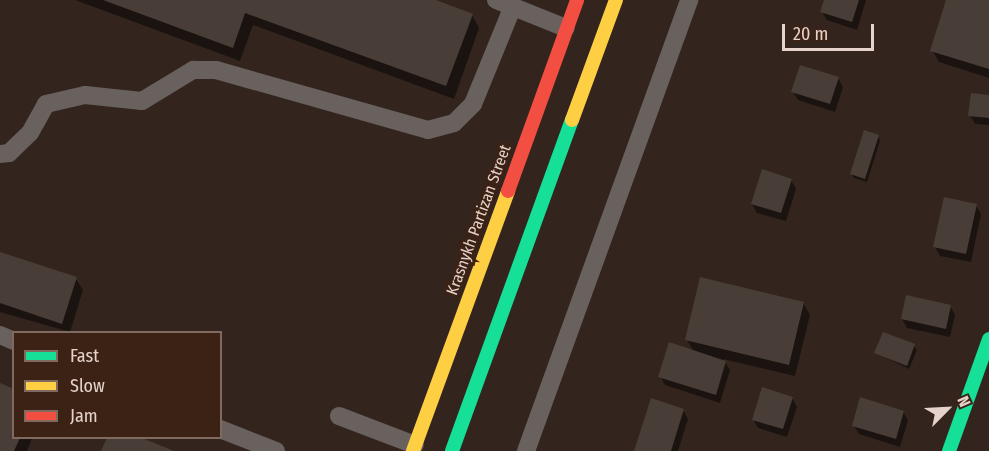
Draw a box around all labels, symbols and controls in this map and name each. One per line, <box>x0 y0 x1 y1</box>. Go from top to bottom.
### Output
scale bar <box>785 12 876 50</box>
text: 20 m <box>793 23 828 45</box>
street label: Krasnykh Partizan Street <box>443 142 515 298</box>
legend <box>12 331 222 439</box>
text: Fast <box>70 345 99 367</box>
text: Slow <box>70 375 105 397</box>
north arrow <box>917 379 977 439</box>
text: N <box>953 393 975 410</box>
text: Jam <box>70 405 98 427</box>

